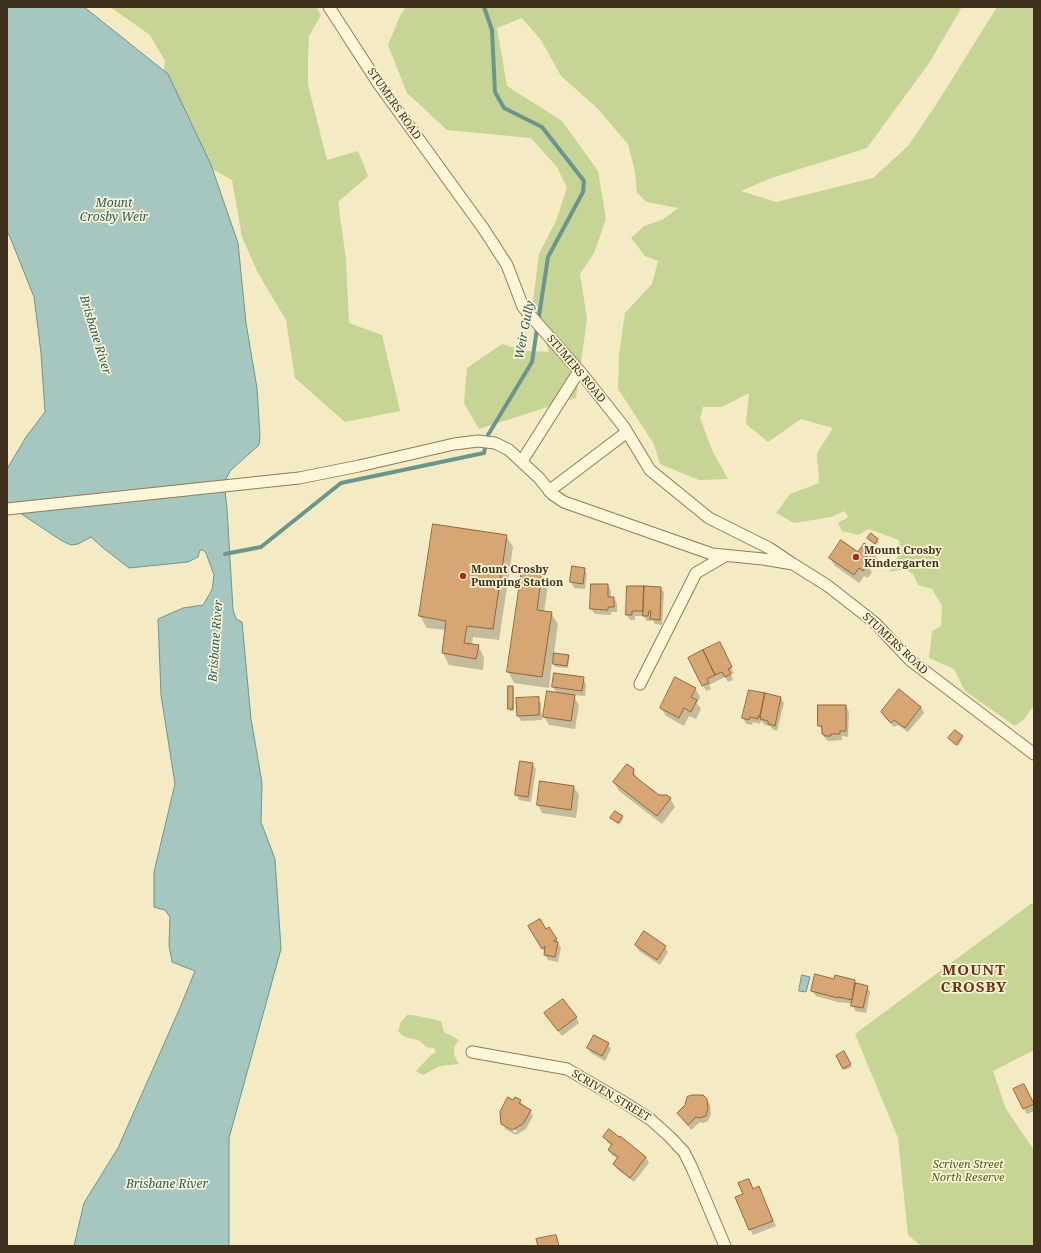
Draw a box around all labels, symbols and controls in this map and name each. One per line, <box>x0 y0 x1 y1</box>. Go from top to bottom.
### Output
street label: STUMERS ROAD <box>364 66 424 142</box>
water label: Mount Crosby Weir <box>80 197 148 225</box>
water label: Brisbane River <box>76 294 114 376</box>
water label: Weir Gully <box>512 299 538 361</box>
street label: STUMERS ROAD <box>544 332 608 406</box>
place label: Mount Crosby Kindergarten <box>864 544 942 570</box>
marker: Mount Crosby Kindergarten <box>851 552 861 562</box>
place label: Mount Crosby Pumping Station <box>471 563 563 589</box>
marker: Mount Crosby Pumping Station <box>458 571 468 581</box>
water label: Brisbane River <box>206 599 226 683</box>
street label: STUMERS ROAD <box>860 610 930 678</box>
district label: MOUNT CROSBY <box>941 962 1007 997</box>
street label: SCRIVEN STREET <box>569 1067 653 1125</box>
park label: Scriven Street North Reserve <box>931 1158 1005 1184</box>
water label: Brisbane River <box>126 1178 208 1192</box>

